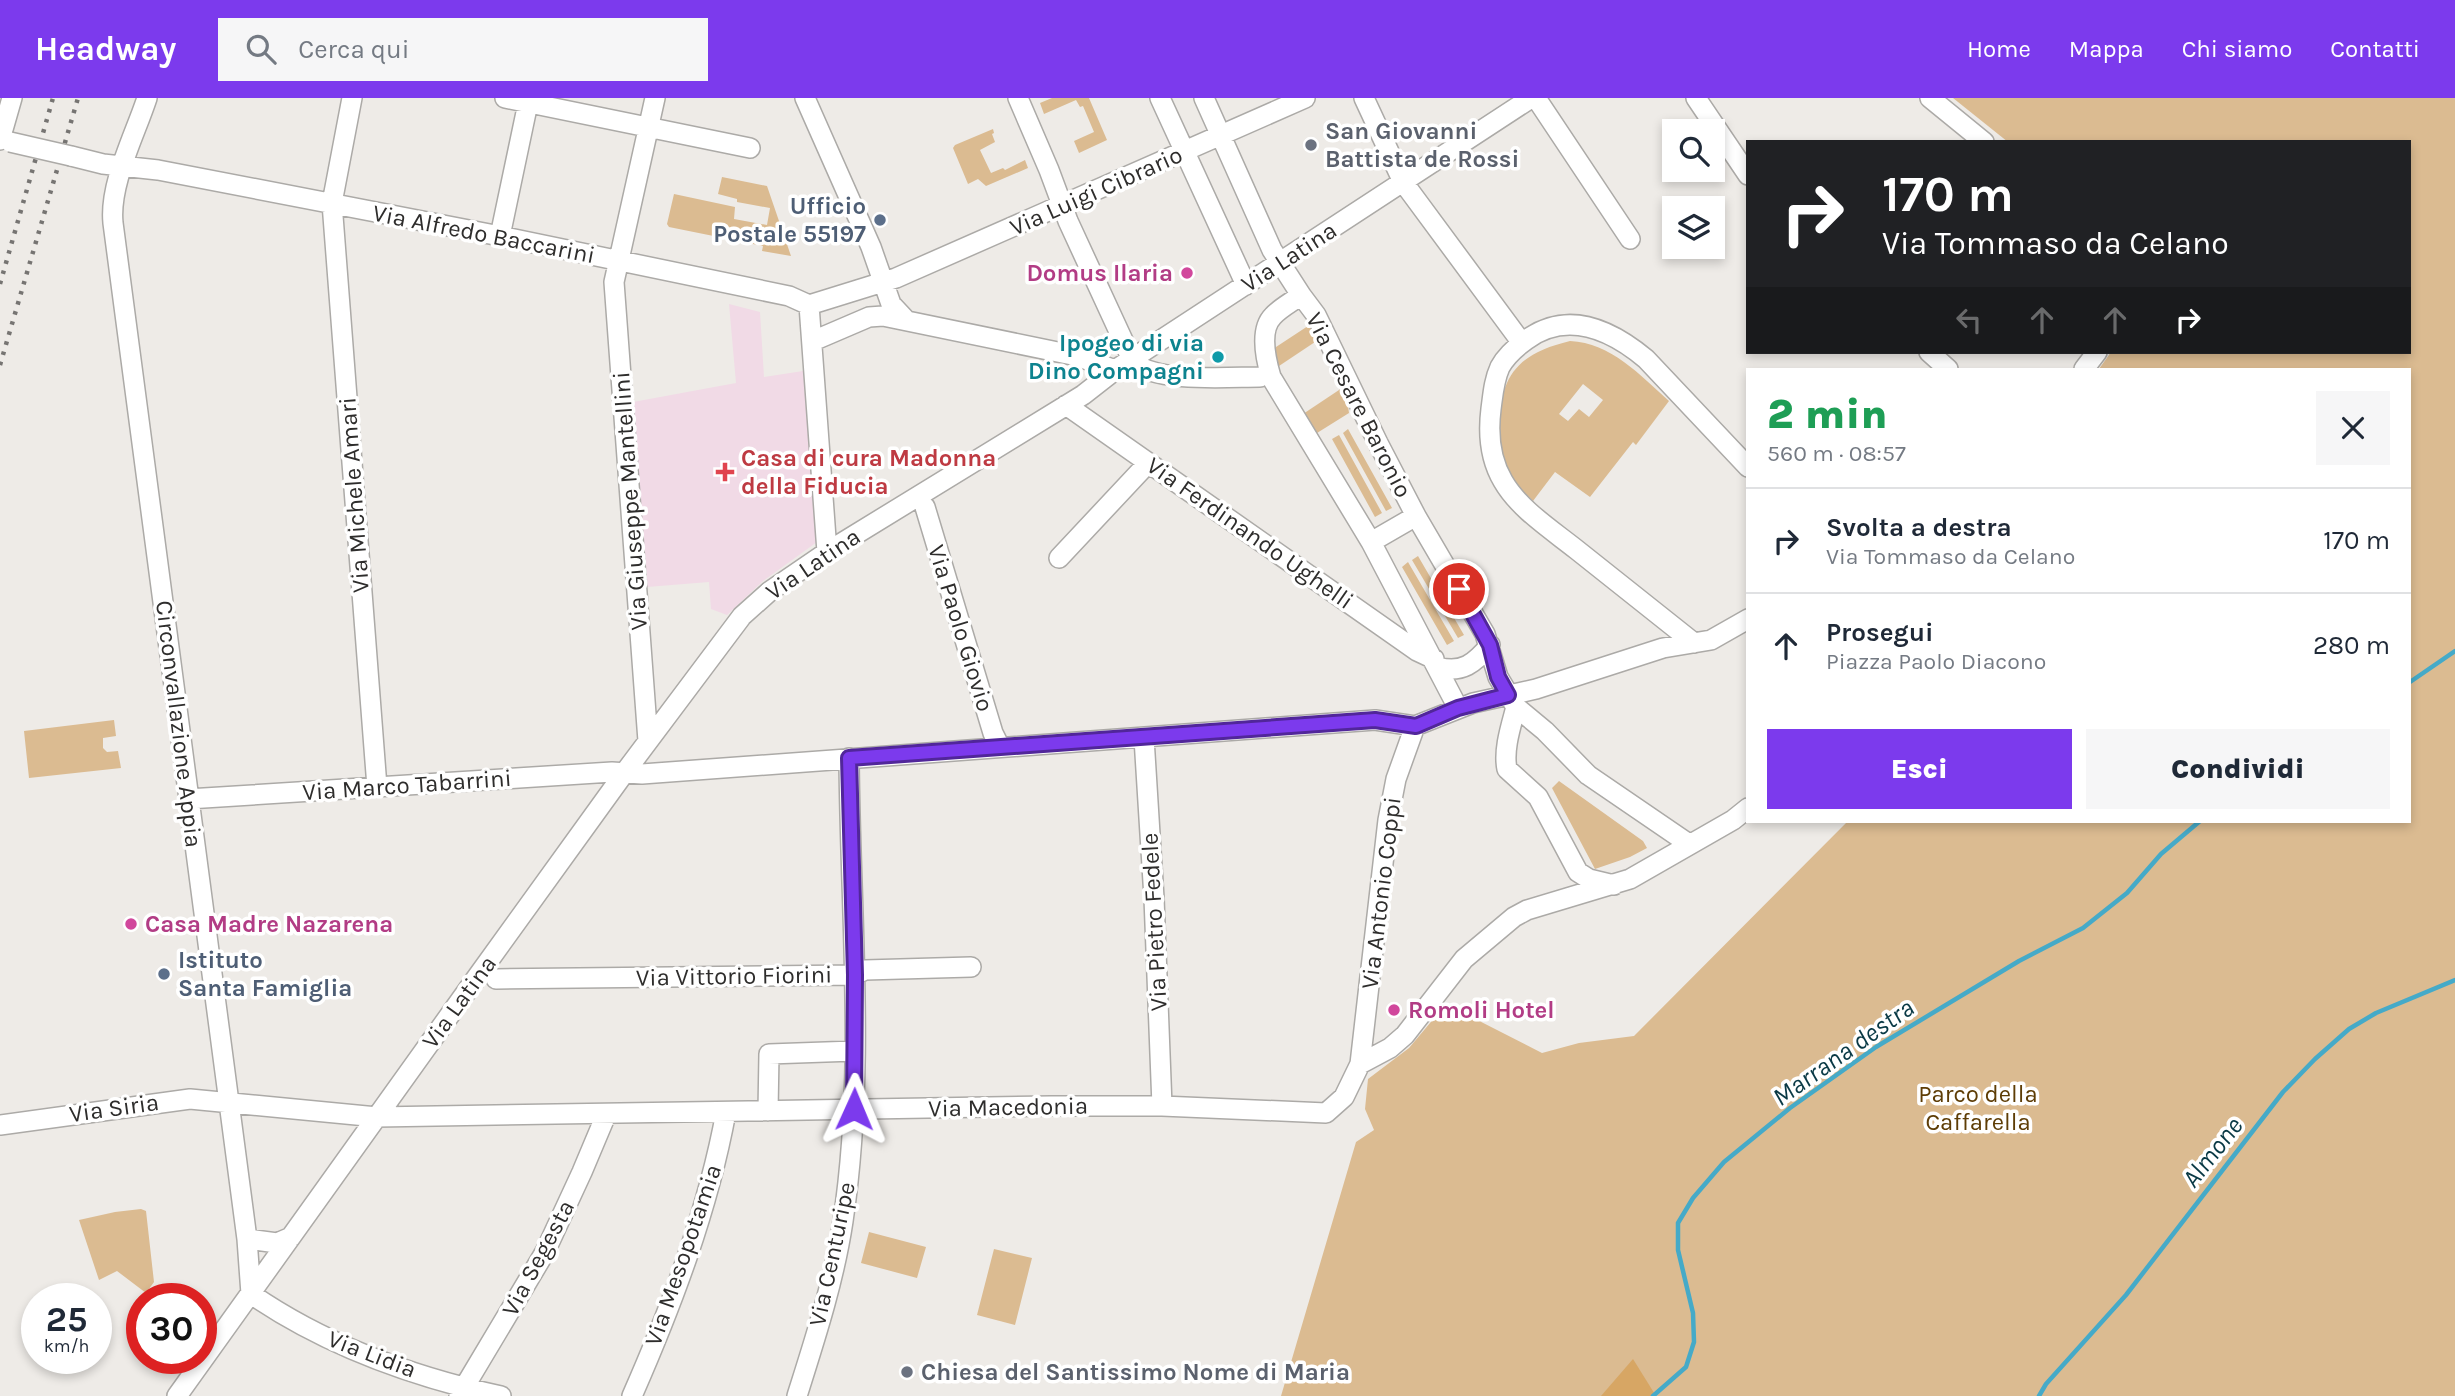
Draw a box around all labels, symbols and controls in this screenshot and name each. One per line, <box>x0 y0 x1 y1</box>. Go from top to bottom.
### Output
search box <box>218 18 708 81</box>
text: Headway <box>35 30 176 68</box>
icon: search <box>242 30 280 68</box>
text: Cerca qui <box>298 34 410 65</box>
text: Home <box>1967 35 2031 63</box>
text: Mappa <box>2069 35 2144 63</box>
text: Chi siamo <box>2182 35 2292 63</box>
text: Contatti <box>2330 35 2420 63</box>
place label: San Giovanni Battista de Rossi <box>1325 117 1519 173</box>
map controls <box>1662 119 1725 259</box>
button: search <box>1662 119 1725 182</box>
marker: San Giovanni Battista de Rossi <box>1303 137 1319 153</box>
street label: Via Luigi Cibrario <box>1005 140 1187 242</box>
text: 170 m <box>1882 166 2014 223</box>
icon: right <box>1767 168 1858 259</box>
place label: Ufficio Postale 55197 <box>713 192 866 248</box>
button: layers <box>1662 196 1725 259</box>
street label: Via Alfredo Baccarini <box>370 199 598 269</box>
marker: Ufficio Postale 55197 <box>872 212 888 228</box>
street label: Via Latina <box>1236 216 1342 298</box>
text: Via Tommaso da Celano <box>1882 225 2229 262</box>
place label: Domus Ilaria <box>1026 259 1173 287</box>
marker: Domus Ilaria <box>1179 265 1195 281</box>
icon: left <box>1950 301 1988 339</box>
icon: ahead <box>2023 301 2061 339</box>
icon: ahead <box>2096 301 2134 339</box>
icon: right <box>2169 301 2207 339</box>
street label: Via Cesare Baronio <box>1300 308 1418 502</box>
place label: Ipogeo di via Dino Compagni <box>1028 329 1204 385</box>
marker: Ipogeo di via Dino Compagni <box>1210 349 1226 365</box>
street label: Via Giuseppe Mantellini <box>607 371 653 631</box>
text: 2 min <box>1767 389 1887 439</box>
button: close <box>2316 391 2390 465</box>
street label: Via Michele Amari <box>333 396 375 594</box>
text: 560 m · 08:57 <box>1767 440 1906 467</box>
place label: Casa di cura Madonna della Fiducia <box>741 444 996 500</box>
street label: Via Ferdinando Ughelli <box>1141 451 1359 615</box>
marker: Casa di cura Madonna della Fiducia <box>715 462 735 482</box>
text: Svolta a destra <box>1826 512 2012 543</box>
street label: Via Latina <box>760 522 866 606</box>
icon: right <box>1767 522 1805 560</box>
text: 170 m <box>2323 525 2390 556</box>
street label: Via Paolo Giovio <box>922 541 1000 715</box>
text: Via Tommaso da Celano <box>1826 543 2075 570</box>
pin <box>1429 559 1489 619</box>
icon: arrive <box>1440 570 1478 608</box>
street label: Circonvallazione Appia <box>150 599 208 849</box>
text: Prosegui <box>1826 617 1933 648</box>
icon: ahead <box>1767 627 1805 665</box>
text: 280 m <box>2313 630 2390 661</box>
text: Piazza Paolo Diacono <box>1826 648 2046 675</box>
button: Esci <box>1767 729 2072 809</box>
button: Condividi <box>2086 729 2390 809</box>
street label: Via Marco Tabarrini <box>301 764 513 806</box>
street label: Via Antonio Coppi <box>1355 795 1407 991</box>
street label: Via Pietro Fedele <box>1135 832 1173 1012</box>
place label: Casa Madre Nazarena <box>145 910 393 938</box>
marker: Casa Madre Nazarena <box>123 916 139 932</box>
place label: Istituto Santa Famiglia <box>178 946 352 1002</box>
street label: Via Latina <box>416 950 502 1054</box>
street label: Via Vittorio Fiorini <box>636 960 832 992</box>
marker: Istituto Santa Famiglia <box>156 966 172 982</box>
water label: Marrana destra <box>1767 992 1920 1113</box>
place label: Romoli Hotel <box>1408 996 1555 1024</box>
marker: Romoli Hotel <box>1386 1002 1402 1018</box>
position arrow <box>817 1072 891 1146</box>
park label: Parco della Caffarella <box>1918 1080 2038 1136</box>
street label: Via Siria <box>67 1088 161 1128</box>
street label: Via Macedonia <box>928 1092 1088 1122</box>
water label: Almone <box>2175 1111 2249 1194</box>
street label: Via Mesopotamia <box>639 1161 727 1349</box>
street label: Via Centuripe <box>803 1179 861 1329</box>
street label: Via Segesta <box>496 1195 580 1321</box>
speed limit sign: 30 <box>126 1283 217 1374</box>
text: 25 <box>46 1299 87 1340</box>
street label: Via Lidia <box>324 1324 420 1384</box>
text: km/h <box>44 1335 89 1357</box>
place label: Chiesa del Santissimo Nome di Maria <box>921 1358 1350 1386</box>
marker: Chiesa del Santissimo Nome di Maria <box>899 1364 915 1380</box>

